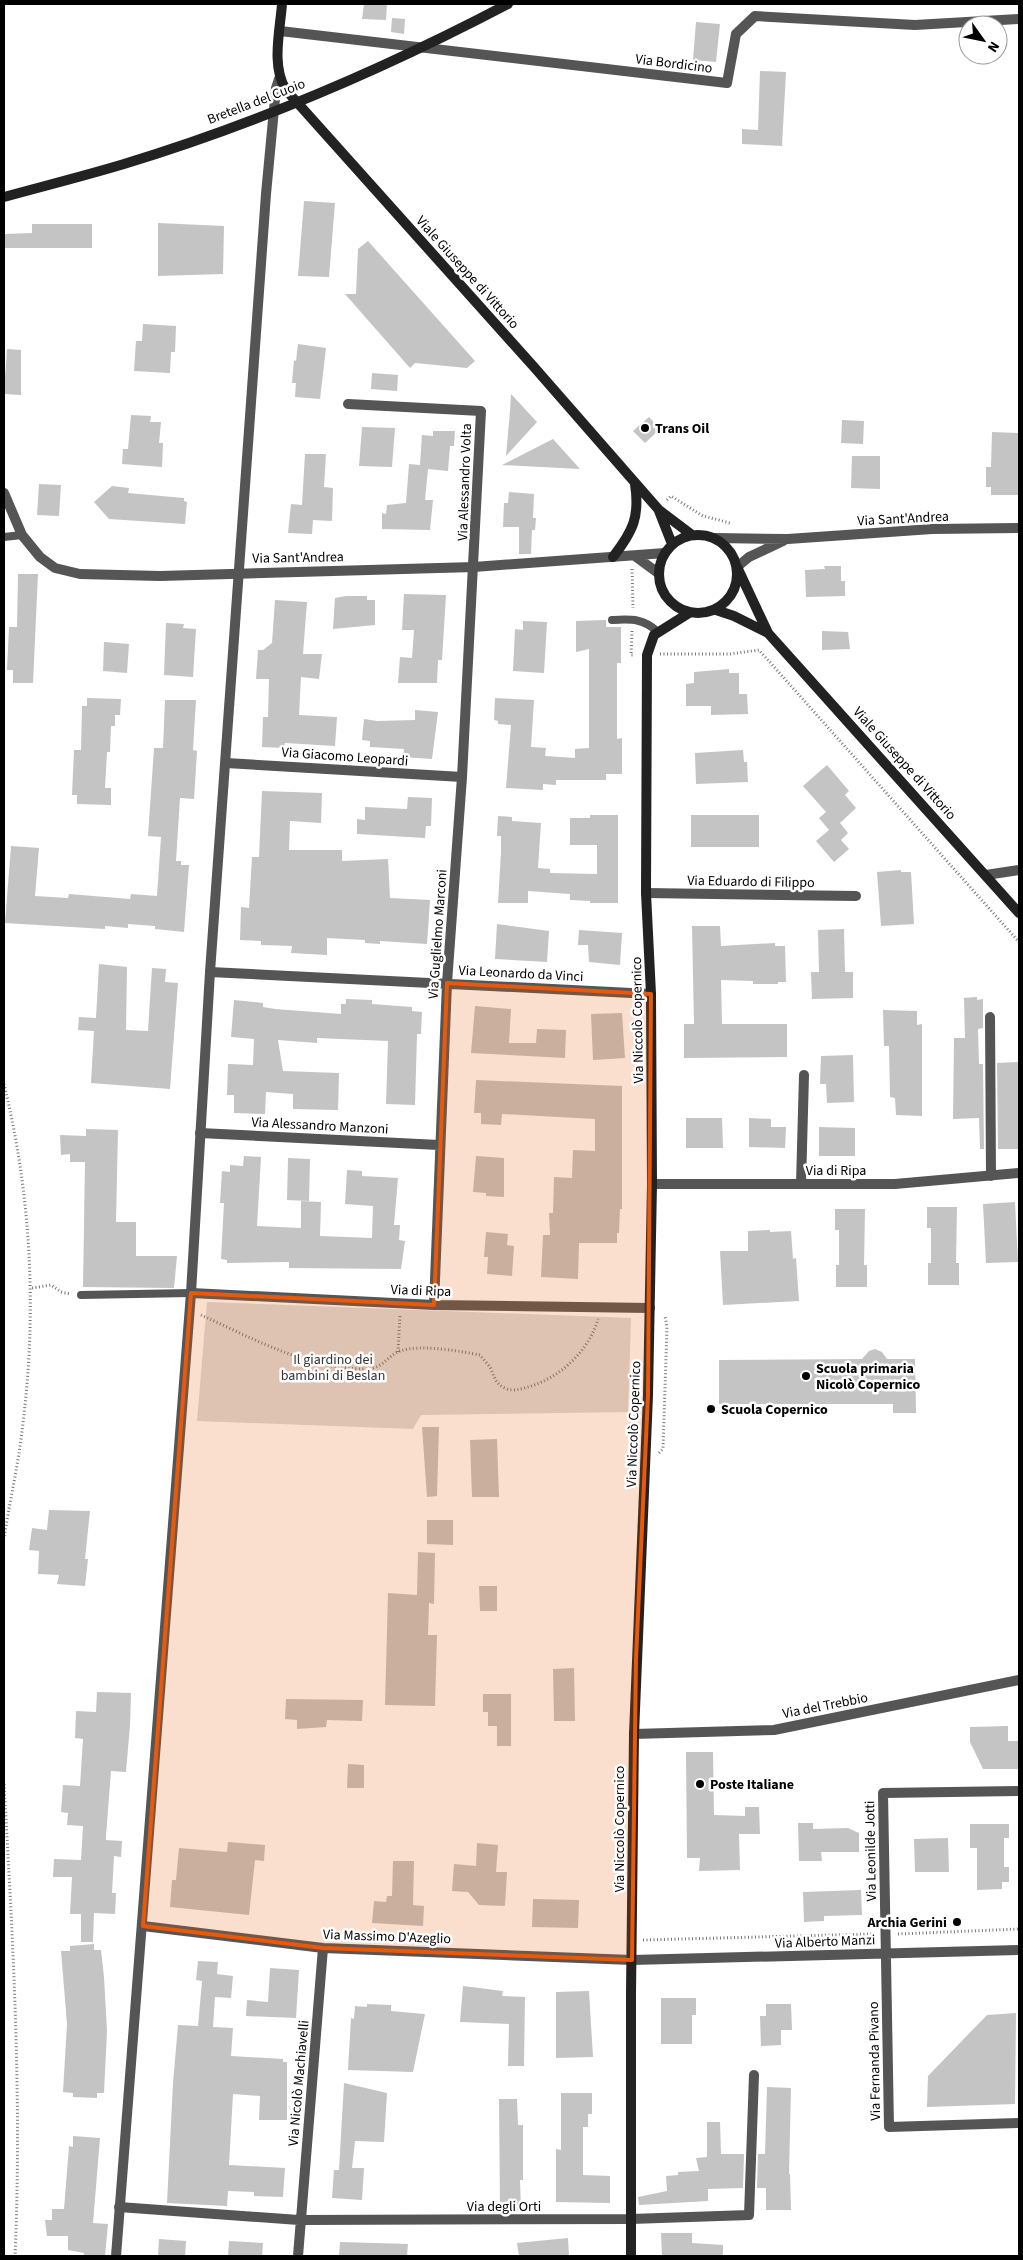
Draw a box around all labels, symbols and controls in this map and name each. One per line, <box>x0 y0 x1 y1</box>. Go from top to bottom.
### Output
north arrow <box>958 15 1008 65</box>
text: N <box>982 37 1004 56</box>
street label: Via Bordicino <box>634 49 713 79</box>
street label: Bretella del Cuoio <box>204 74 308 130</box>
street label: Viale Giuseppe di Vittorio <box>411 212 524 334</box>
place label: Trans Oil <box>655 419 709 439</box>
marker: Trans Oil <box>639 422 651 434</box>
street label: Via Alessandro Volta <box>453 423 477 541</box>
street label: Via Sant'Andrea <box>857 507 949 531</box>
street label: Via Sant'Andrea <box>252 547 344 569</box>
street label: Viale Giuseppe di Vittorio <box>848 703 961 825</box>
street label: Via Giacomo Leopardi <box>281 743 409 771</box>
street label: Via Guglielmo Marconi <box>423 868 453 1000</box>
street label: Via Eduardo di Filippo <box>687 871 815 893</box>
street label: Via Niccolò Copernico <box>627 956 649 1083</box>
street label: Via Leonardo da Vinci <box>458 961 584 987</box>
street label: Via Alessandro Manzoni <box>251 1112 389 1140</box>
street label: Via di Ripa <box>806 1161 866 1181</box>
street label: Via di Ripa <box>390 1280 452 1302</box>
park label: Il giardino dei bambini di Beslan <box>281 1350 385 1386</box>
place label: Scuola primaria Nicolò Copernico <box>816 1359 920 1395</box>
street label: Via Niccolò Copernico <box>622 1360 646 1488</box>
marker: Scuola primaria Nicolò Copernico <box>800 1370 812 1382</box>
place label: Scuola Copernico <box>721 1400 828 1420</box>
marker: Scuola Copernico <box>705 1403 717 1415</box>
street label: Via del Trebbio <box>781 1688 870 1724</box>
street label: Via Niccolò Copernico <box>610 1766 630 1892</box>
place label: Poste Italiane <box>710 1775 794 1795</box>
marker: Poste Italiane <box>694 1778 706 1790</box>
street label: Via Leonilde Jotti <box>860 1801 882 1901</box>
place label: Archia Gerini <box>866 1913 947 1933</box>
marker: Archia Gerini <box>951 1916 963 1928</box>
street label: Via Massimo D'Azeglio <box>323 1925 451 1949</box>
street label: Via Alberto Manzi <box>774 1930 876 1954</box>
street label: Via Fernanda Pivano <box>864 2001 886 2121</box>
street label: Via Nicolò Machiavelli <box>284 2019 314 2147</box>
street label: Via degli Orti <box>467 2197 541 2217</box>

